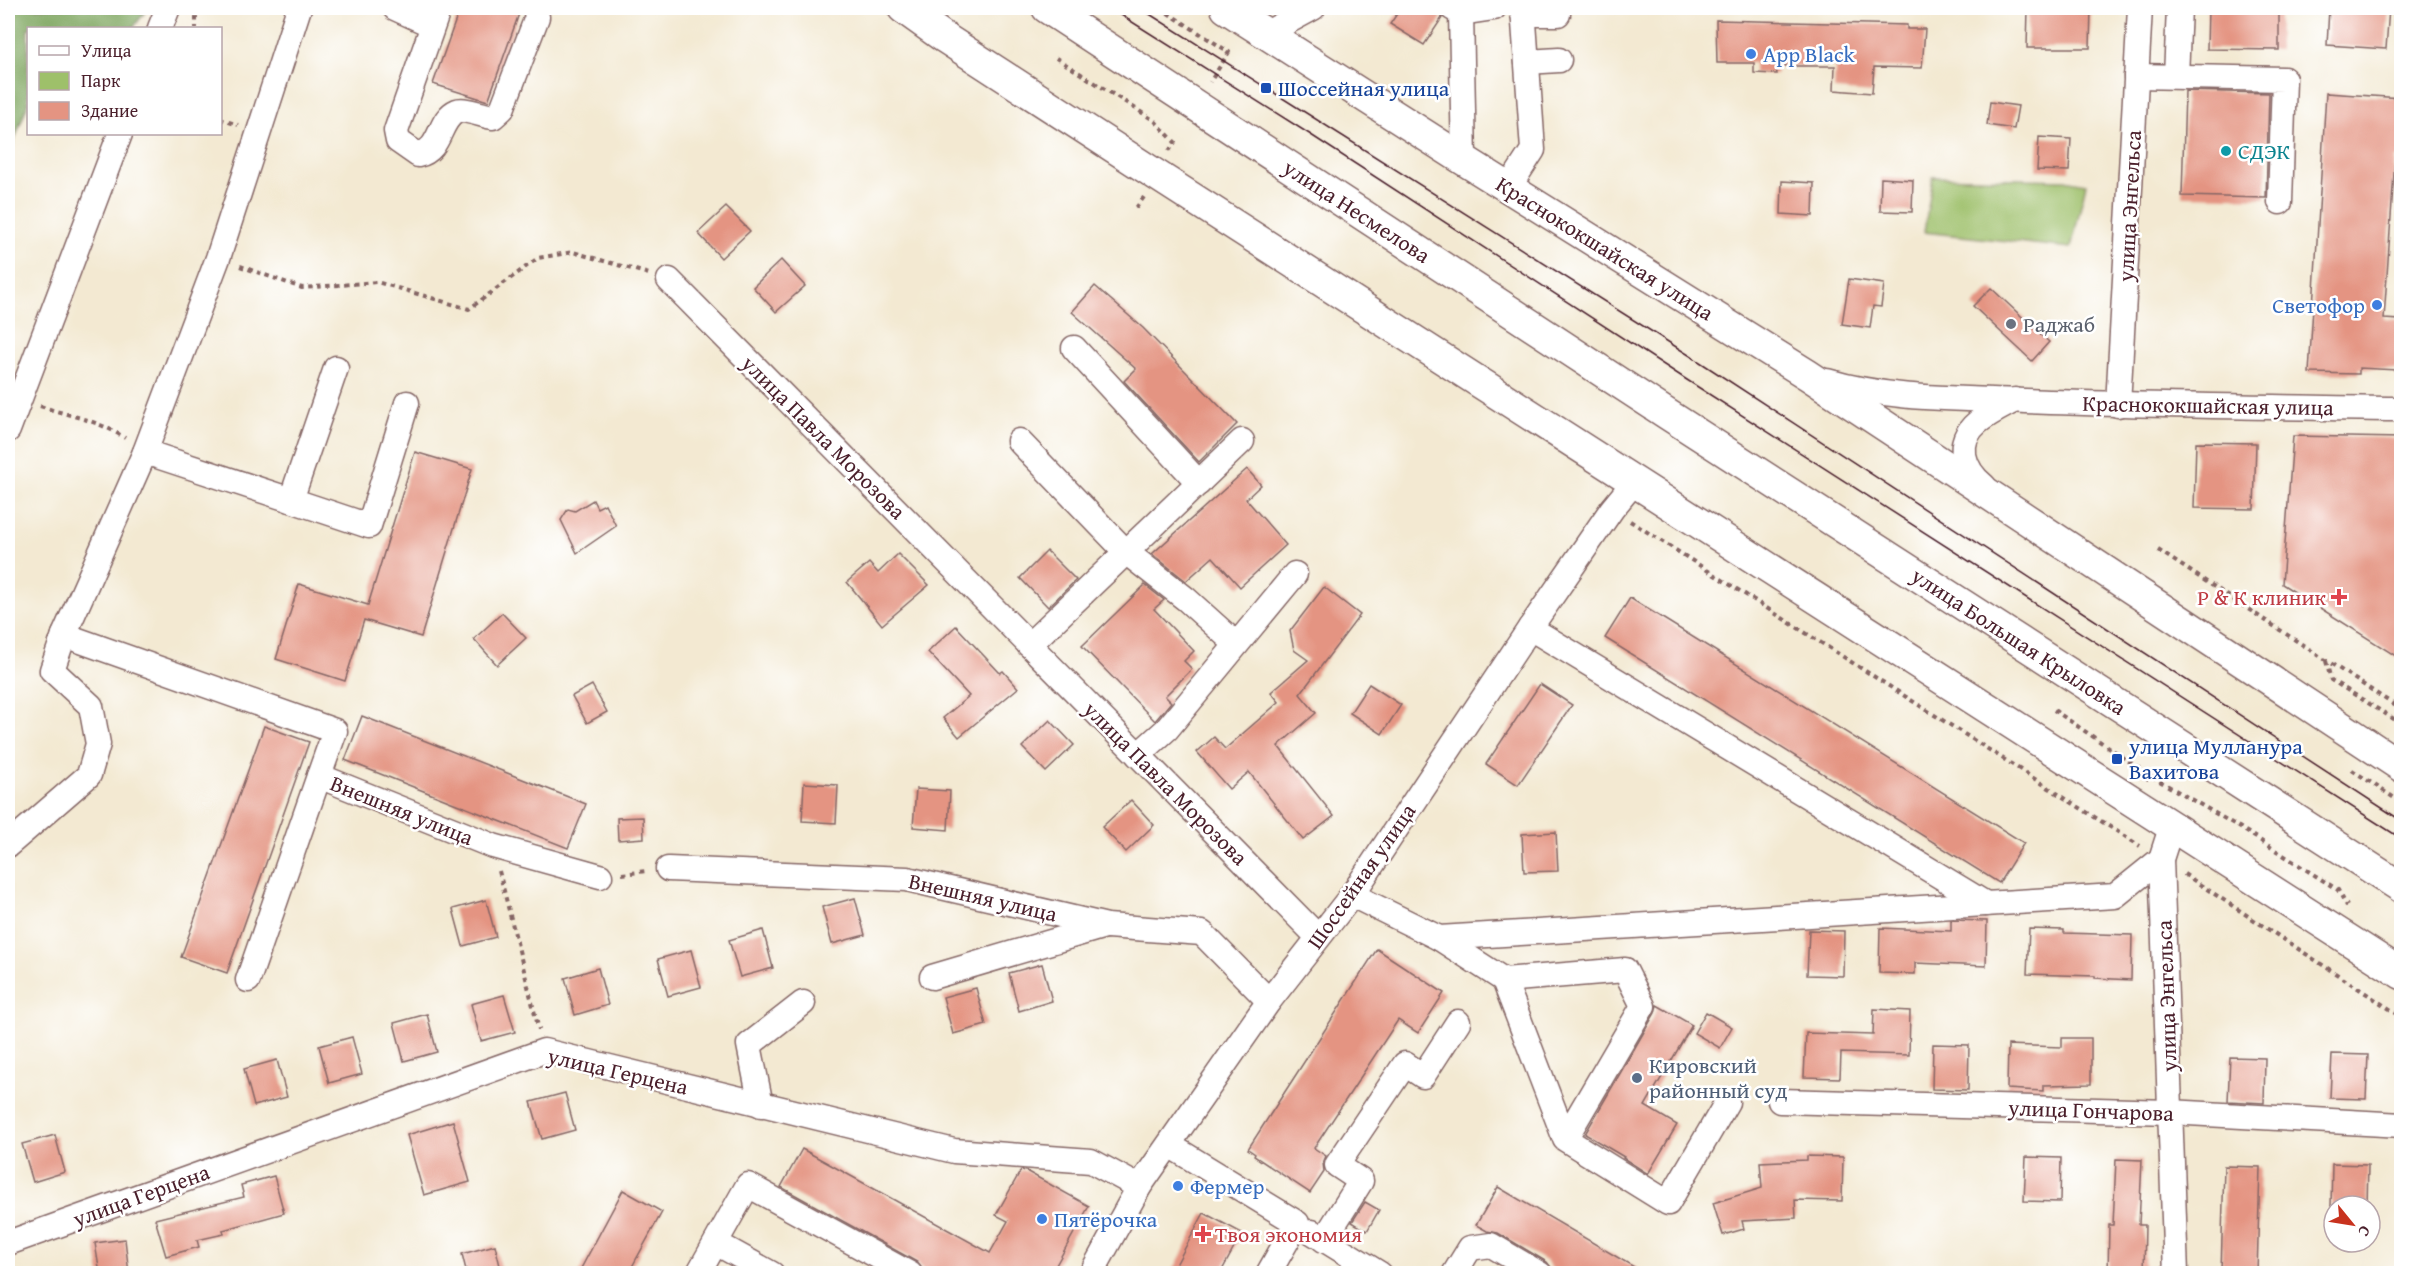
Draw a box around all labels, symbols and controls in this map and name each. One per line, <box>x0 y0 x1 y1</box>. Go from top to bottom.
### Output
legend <box>27 27 222 135</box>
text: Улица <box>81 37 132 64</box>
place label: App Black <box>1763 38 1855 70</box>
marker: App Black <box>1744 47 1758 61</box>
text: Парк <box>81 67 121 94</box>
place label: Шоссейная улица <box>1278 72 1450 104</box>
marker: Шоссейная улица <box>1259 81 1273 95</box>
text: Здание <box>81 97 138 124</box>
street label: улица Энгельса <box>2109 129 2149 284</box>
place label: СДЭК <box>2238 135 2291 167</box>
marker: СДЭК <box>2219 144 2233 158</box>
street label: улица Несмелова <box>1276 151 1437 271</box>
street label: Краснококшайская улица <box>1490 168 1720 328</box>
place label: Светофор <box>2272 289 2365 321</box>
marker: Светофор <box>2370 298 2384 312</box>
place label: Раджаб <box>2023 308 2095 340</box>
marker: Раджаб <box>2004 317 2018 331</box>
street label: улица Павла Морозова <box>734 347 914 527</box>
street label: Краснококшайская улица <box>2082 387 2334 423</box>
street label: улица Большая Крыловка <box>1904 559 2133 723</box>
place label: Р & К клиник <box>2197 581 2326 613</box>
marker: Р & К клиник <box>2330 588 2348 606</box>
street label: улица Павла Морозова <box>1076 693 1256 873</box>
place label: улица Мулланура Вахитова <box>2128 730 2303 787</box>
marker: улица Мулланура Вахитова <box>2110 752 2124 766</box>
street label: Внешняя улица <box>326 767 479 853</box>
street label: Шоссейная улица <box>1299 796 1423 955</box>
street label: Внешняя улица <box>906 864 1061 930</box>
street label: улица Энгельса <box>2147 919 2185 1073</box>
street label: улица Герцена <box>544 1039 692 1103</box>
place label: Кировский районный суд <box>1649 1049 1787 1106</box>
marker: Кировский районный суд <box>1630 1071 1644 1085</box>
street label: улица Гончарова <box>2007 1091 2175 1129</box>
street label: улица Герцена <box>67 1155 214 1235</box>
place label: Фермер <box>1190 1170 1265 1202</box>
marker: Фермер <box>1171 1179 1185 1193</box>
north arrow <box>2322 1194 2382 1254</box>
place label: Пятёрочка <box>1054 1203 1158 1235</box>
marker: Пятёрочка <box>1035 1212 1049 1226</box>
place label: Твоя экономия <box>1215 1218 1362 1250</box>
text: С <box>2352 1222 2378 1241</box>
marker: Твоя экономия <box>1196 1227 1210 1241</box>

